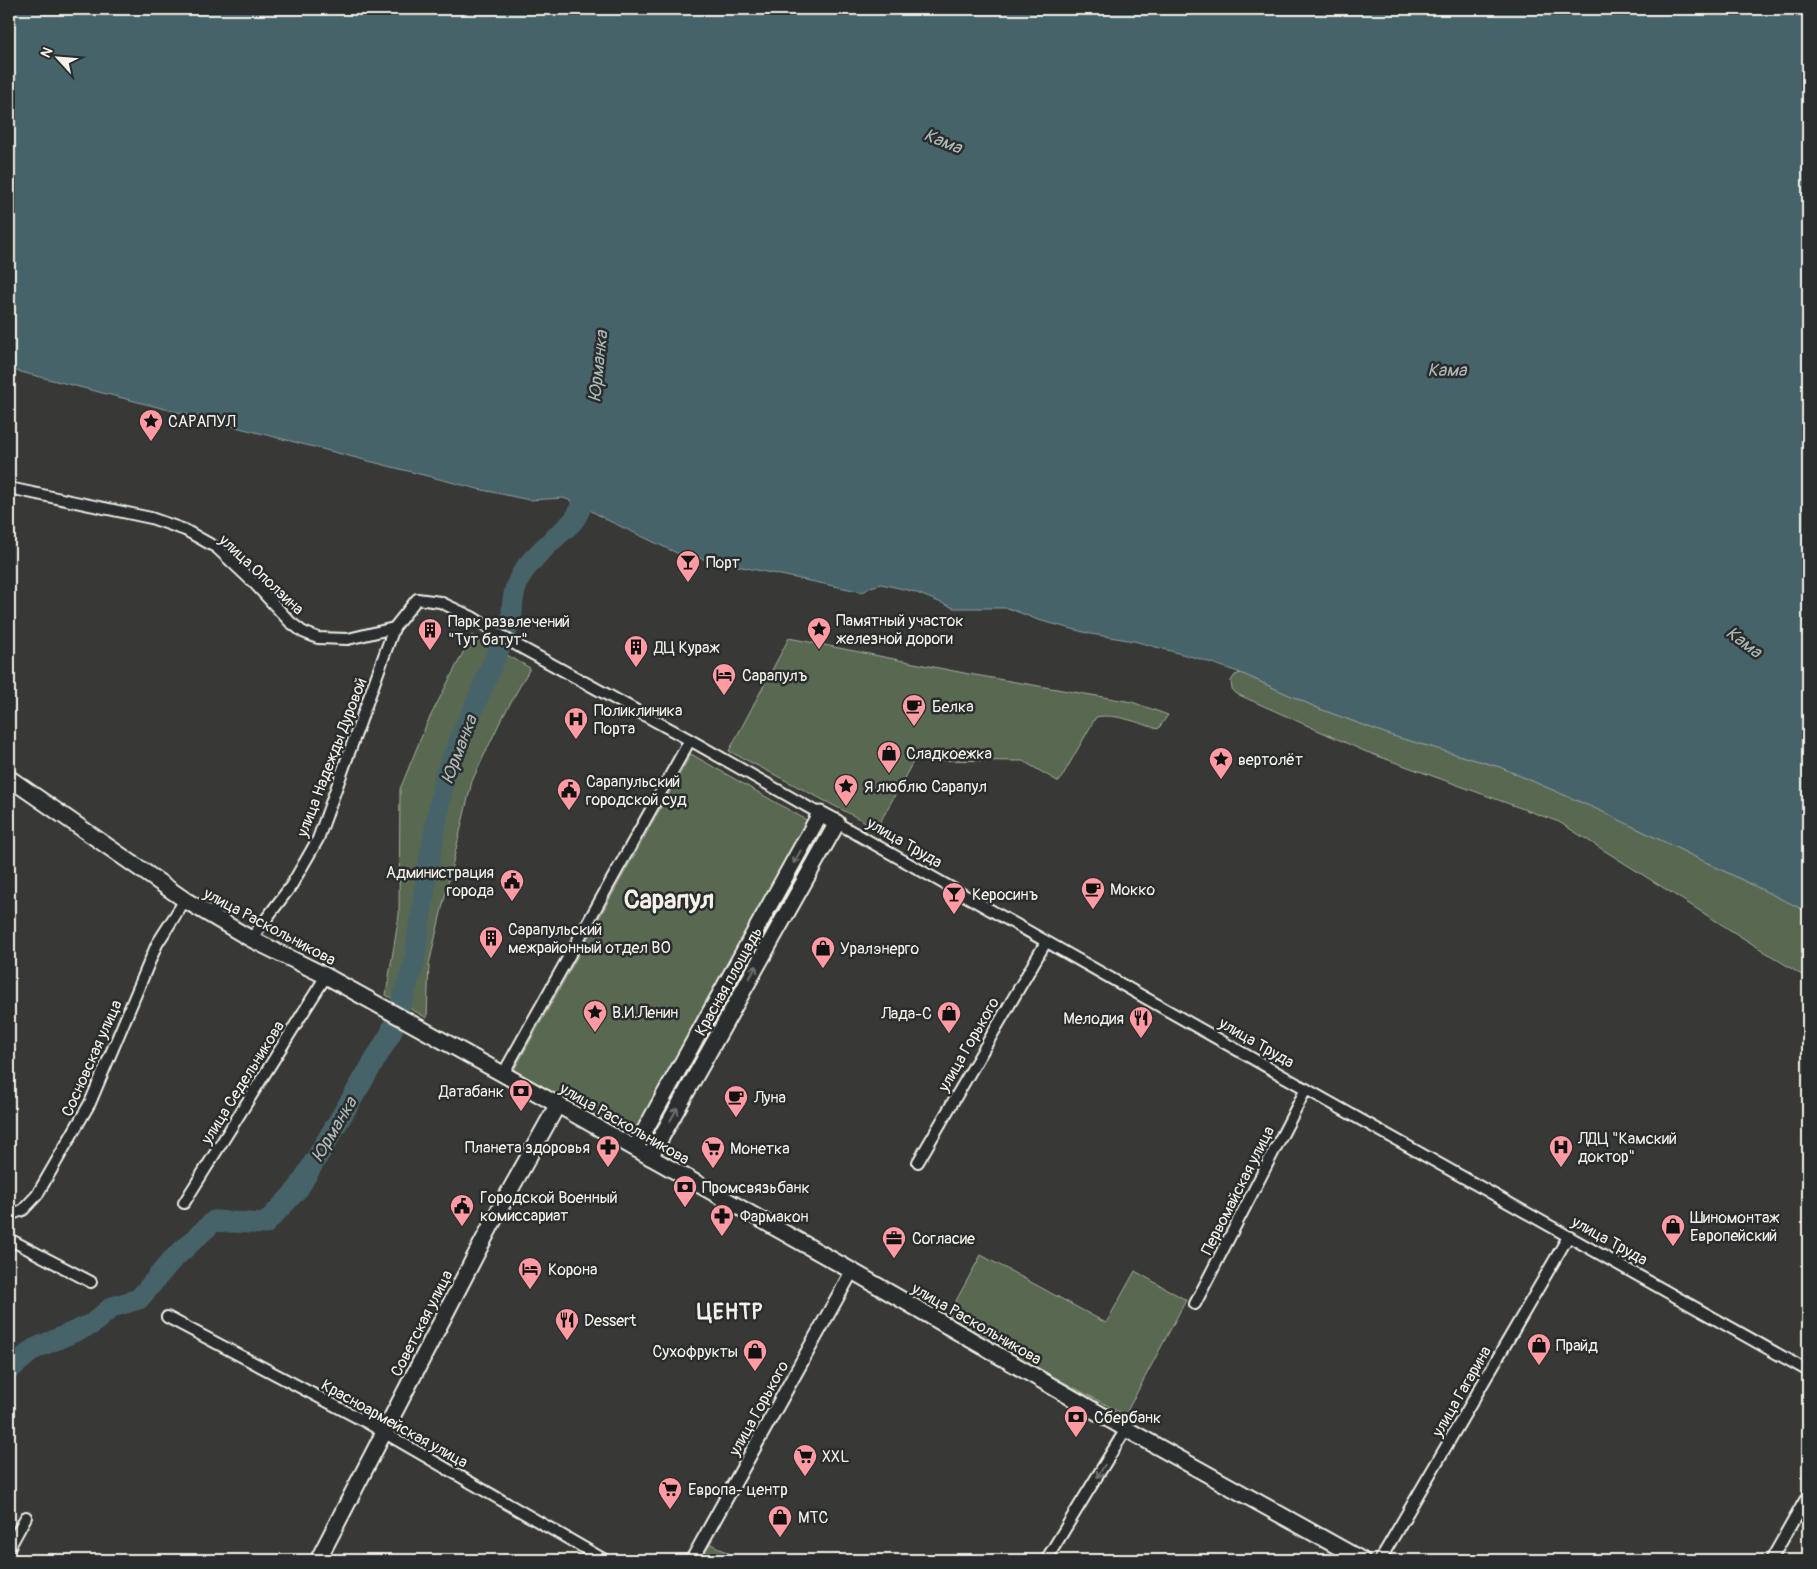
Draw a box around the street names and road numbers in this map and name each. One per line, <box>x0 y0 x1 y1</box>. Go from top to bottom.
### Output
street label: улица Оползина <box>214 530 308 619</box>
street label: улица Надежды Дуровой <box>292 675 371 841</box>
street label: улица Труда <box>862 813 946 872</box>
street label: улица Раскольникова <box>199 883 339 970</box>
street label: Красная площадь <box>691 924 767 1039</box>
street label: улица Горького <box>933 994 1004 1096</box>
street label: Сосновская улица <box>57 997 127 1120</box>
street label: улица Труда <box>1214 1013 1298 1072</box>
street label: улица Седельникова <box>196 1017 289 1149</box>
street label: улица Раскольникова <box>555 1078 693 1169</box>
street label: Первомайская улица <box>1197 1123 1279 1258</box>
street label: улица Труда <box>1567 1211 1651 1270</box>
street label: Советская улица <box>386 1267 457 1380</box>
street label: улица Раскольникова <box>907 1278 1045 1369</box>
street label: улица Гагарина <box>1427 1343 1496 1441</box>
street label: улица Горького <box>724 1357 793 1460</box>
street label: Красноармейская улица <box>318 1375 471 1473</box>

